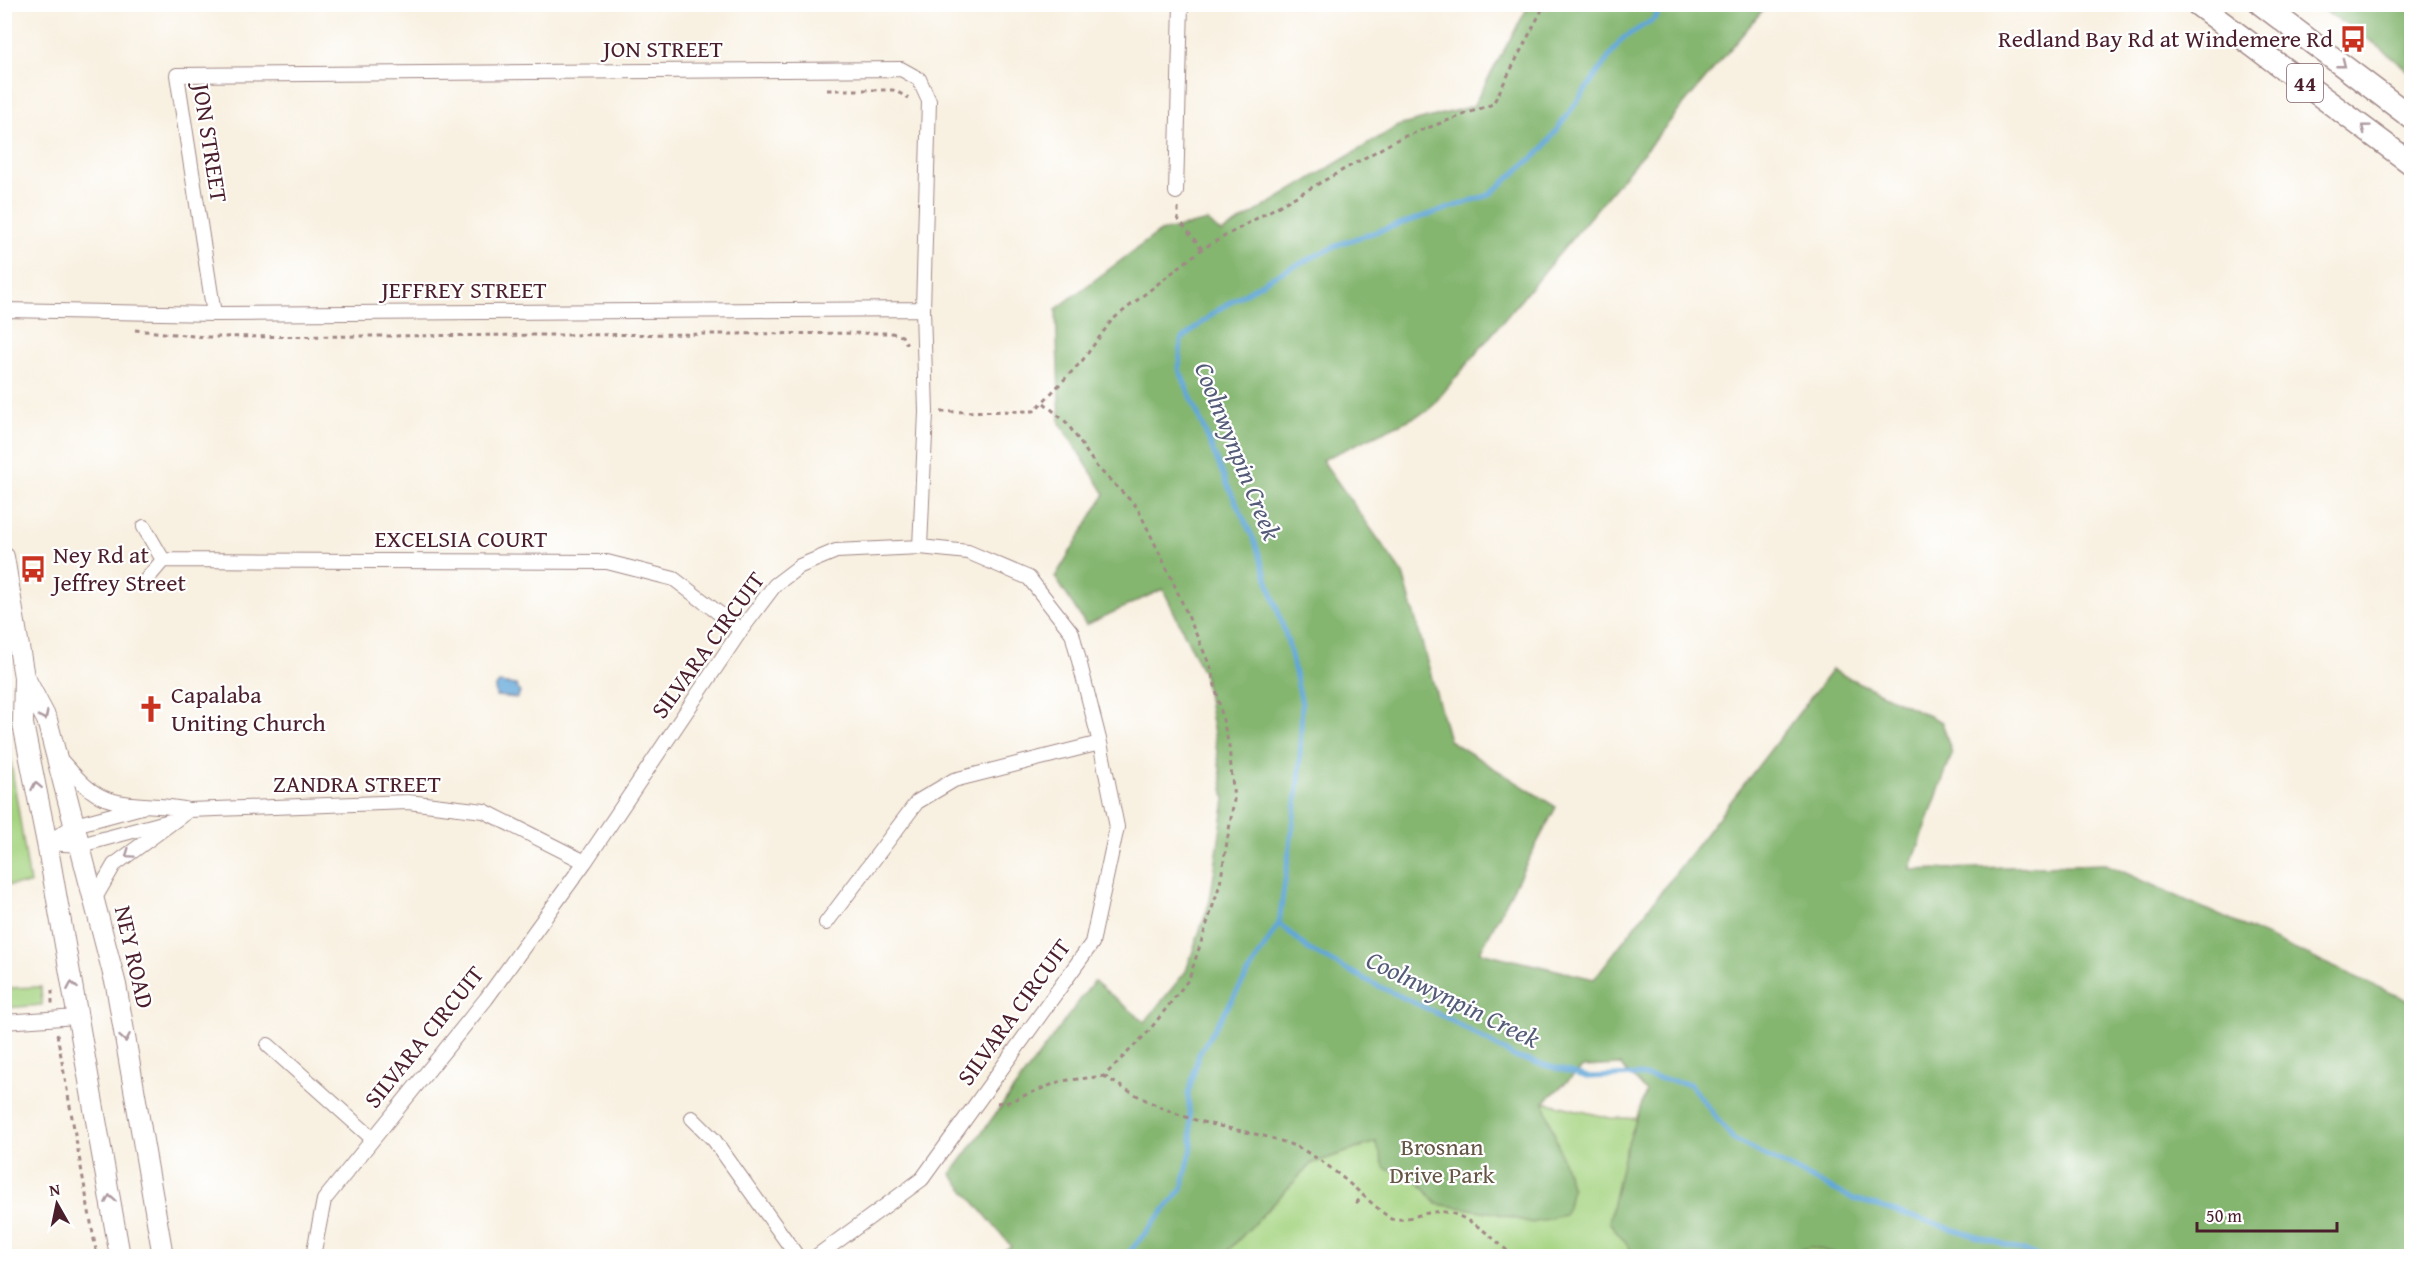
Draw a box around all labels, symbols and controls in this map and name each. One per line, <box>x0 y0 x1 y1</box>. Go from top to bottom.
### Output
place label: Redland Bay Rd at Windemere Rd <box>1998 21 2333 56</box>
bus stop icon: Redland Bay Rd at Windemere Rd <box>2338 24 2368 54</box>
street label: JON STREET <box>600 31 723 66</box>
one-way arrow <box>2335 57 2346 68</box>
road number: 44 <box>2287 64 2323 102</box>
street label: JON STREET <box>183 78 237 205</box>
one-way arrow <box>2360 125 2371 136</box>
street label: JEFFREY STREET <box>378 272 547 307</box>
water label: Coolnwynpin Creek <box>1185 356 1292 546</box>
street label: EXCELSIA COURT <box>374 521 548 556</box>
place label: Ney Rd at Jeffrey Street <box>50 537 186 600</box>
bus stop icon: Ney Rd at Jeffrey Street <box>18 554 48 584</box>
street label: SILVARA CIRCUIT <box>642 564 773 725</box>
place label: Capalaba Uniting Church <box>171 677 326 740</box>
church icon: Capalaba Uniting Church <box>136 694 166 724</box>
one-way arrow <box>37 709 49 720</box>
street label: ZANDRA STREET <box>273 766 441 801</box>
one-way arrow <box>30 781 43 791</box>
one-way arrow <box>125 847 136 858</box>
street label: NEY ROAD <box>106 902 163 1012</box>
street label: SILVARA CIRCUIT <box>948 931 1079 1092</box>
water label: Coolnwynpin Creek <box>1360 940 1547 1058</box>
street label: SILVARA CIRCUIT <box>355 958 492 1115</box>
one-way arrow <box>66 982 79 992</box>
one-way arrow <box>119 1033 131 1042</box>
park label: Brosnan Drive Park <box>1389 1129 1496 1192</box>
north arrow <box>27 1174 87 1234</box>
text: N <box>47 1176 62 1202</box>
one-way arrow <box>104 1194 117 1204</box>
scale bar <box>2197 1195 2336 1233</box>
text: 50 m <box>2206 1202 2242 1229</box>

